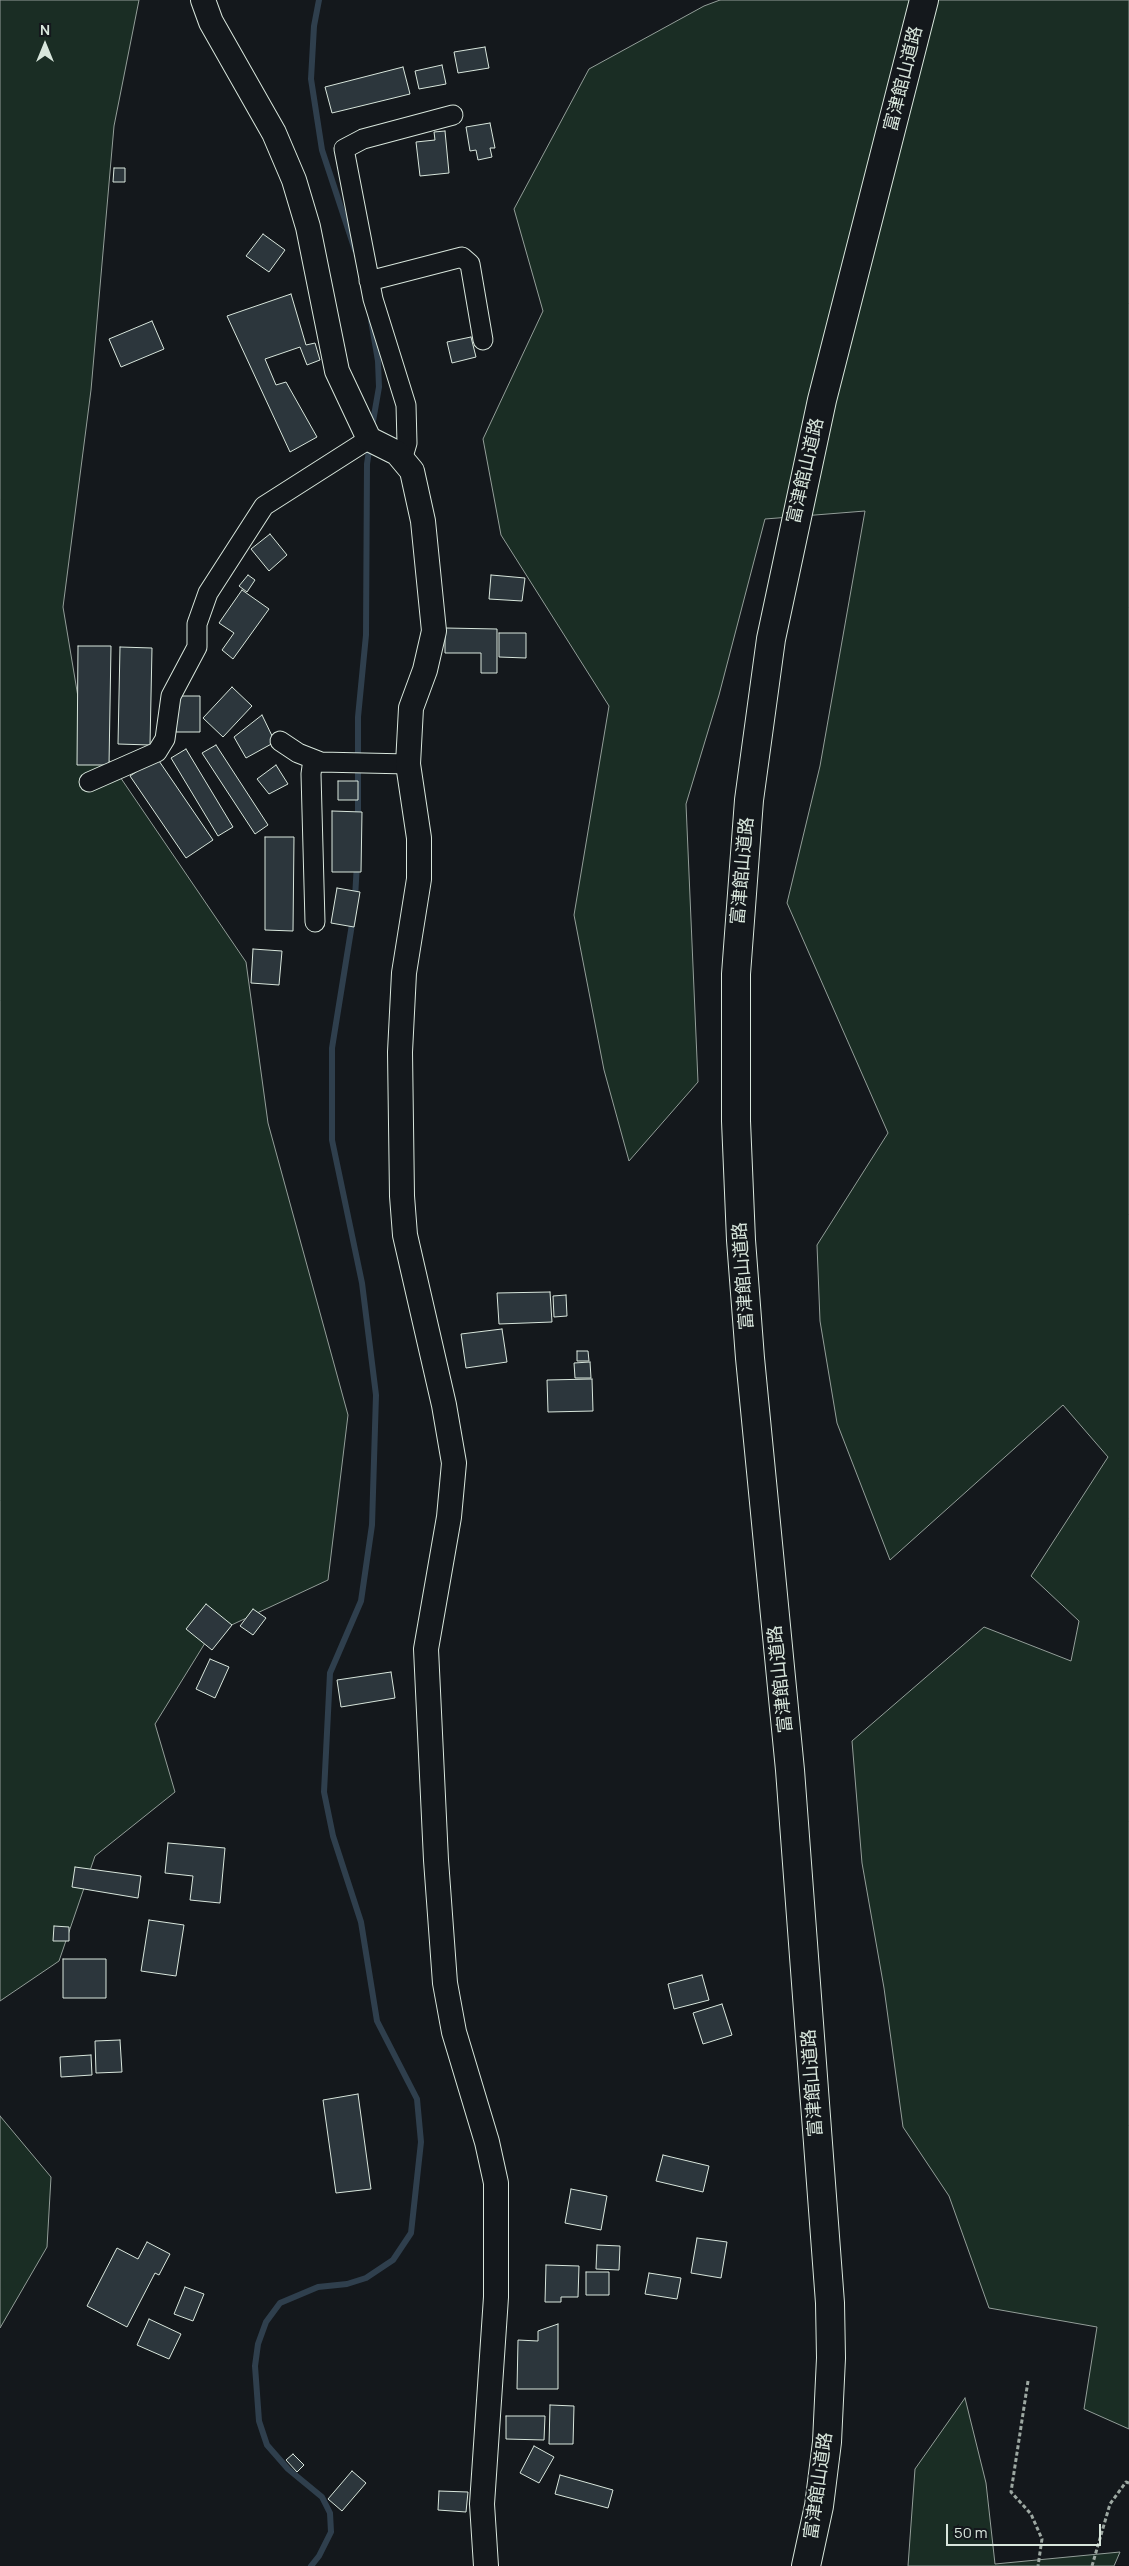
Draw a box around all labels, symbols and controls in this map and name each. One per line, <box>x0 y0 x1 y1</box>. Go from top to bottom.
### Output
north arrow <box>20 20 70 70</box>
text: N <box>40 20 50 39</box>
street label: 富津館山道路 <box>880 24 928 134</box>
street label: 富津館山道路 <box>783 416 829 526</box>
street label: 富津館山道路 <box>728 816 758 926</box>
street label: 富津館山道路 <box>729 1221 759 1331</box>
street label: 富津館山道路 <box>765 1624 797 1734</box>
street label: 富津館山道路 <box>798 2028 828 2138</box>
street label: 富津館山道路 <box>801 2431 837 2541</box>
scale bar <box>949 2514 1104 2546</box>
text: 50 m <box>954 2522 988 2543</box>

